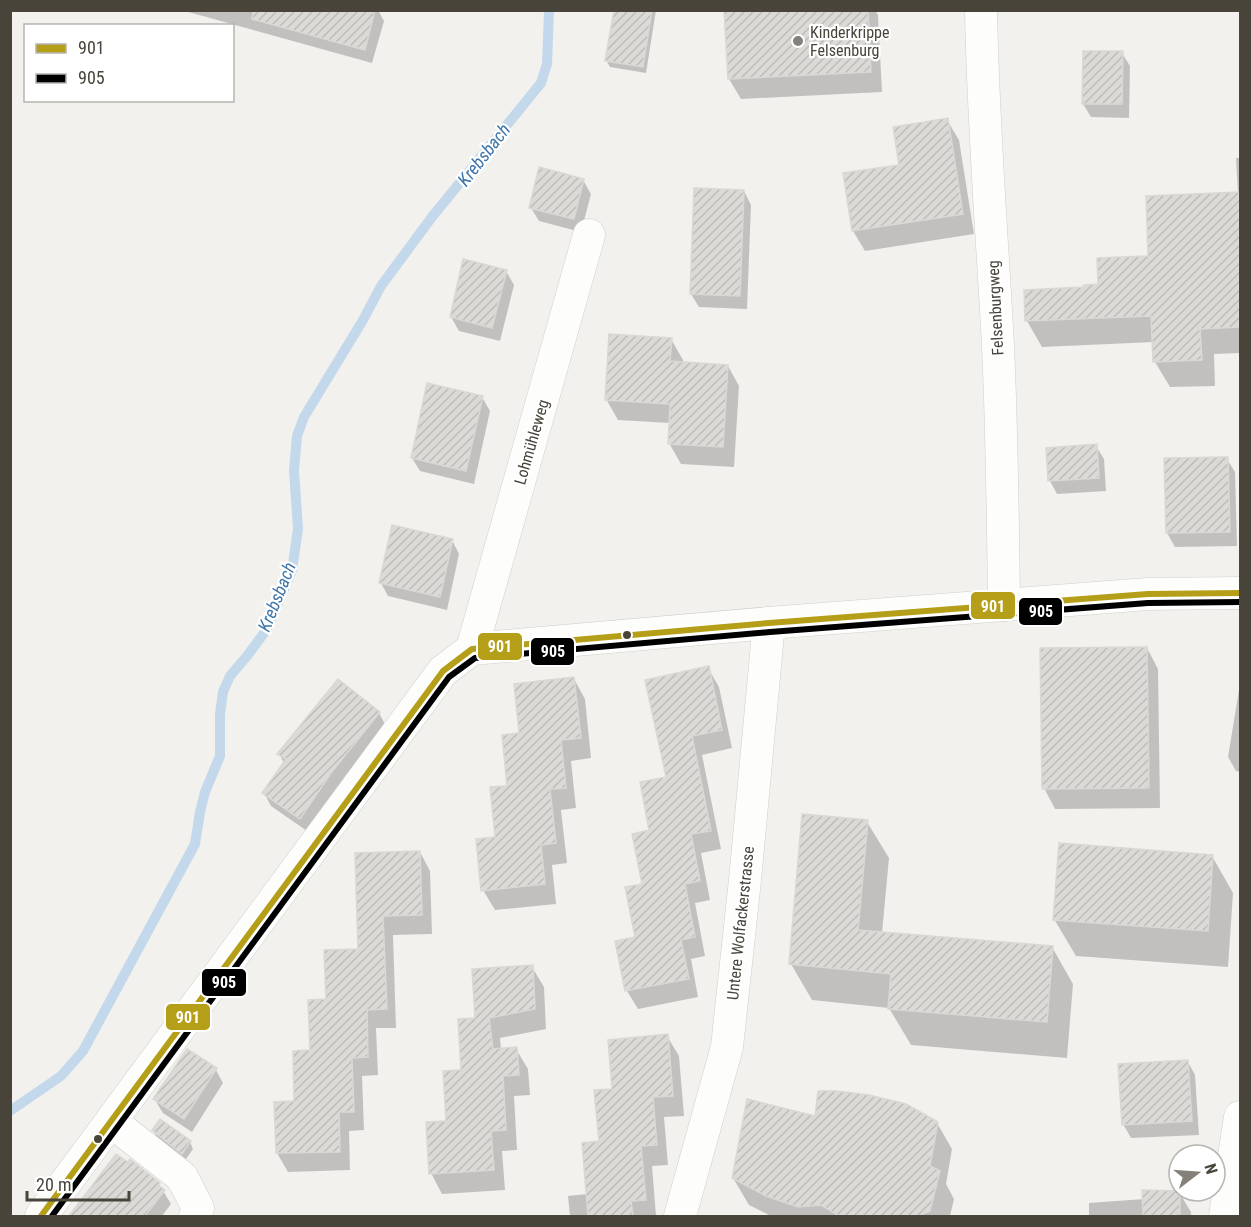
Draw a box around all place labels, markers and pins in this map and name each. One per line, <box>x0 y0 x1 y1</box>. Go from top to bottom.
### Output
place label: Kinderkrippe Felsenburg <box>810 23 890 60</box>
marker: Kinderkrippe Felsenburg <box>791 34 805 48</box>
unlabelled marker <box>621 629 633 641</box>
unlabelled marker <box>92 1133 104 1145</box>

